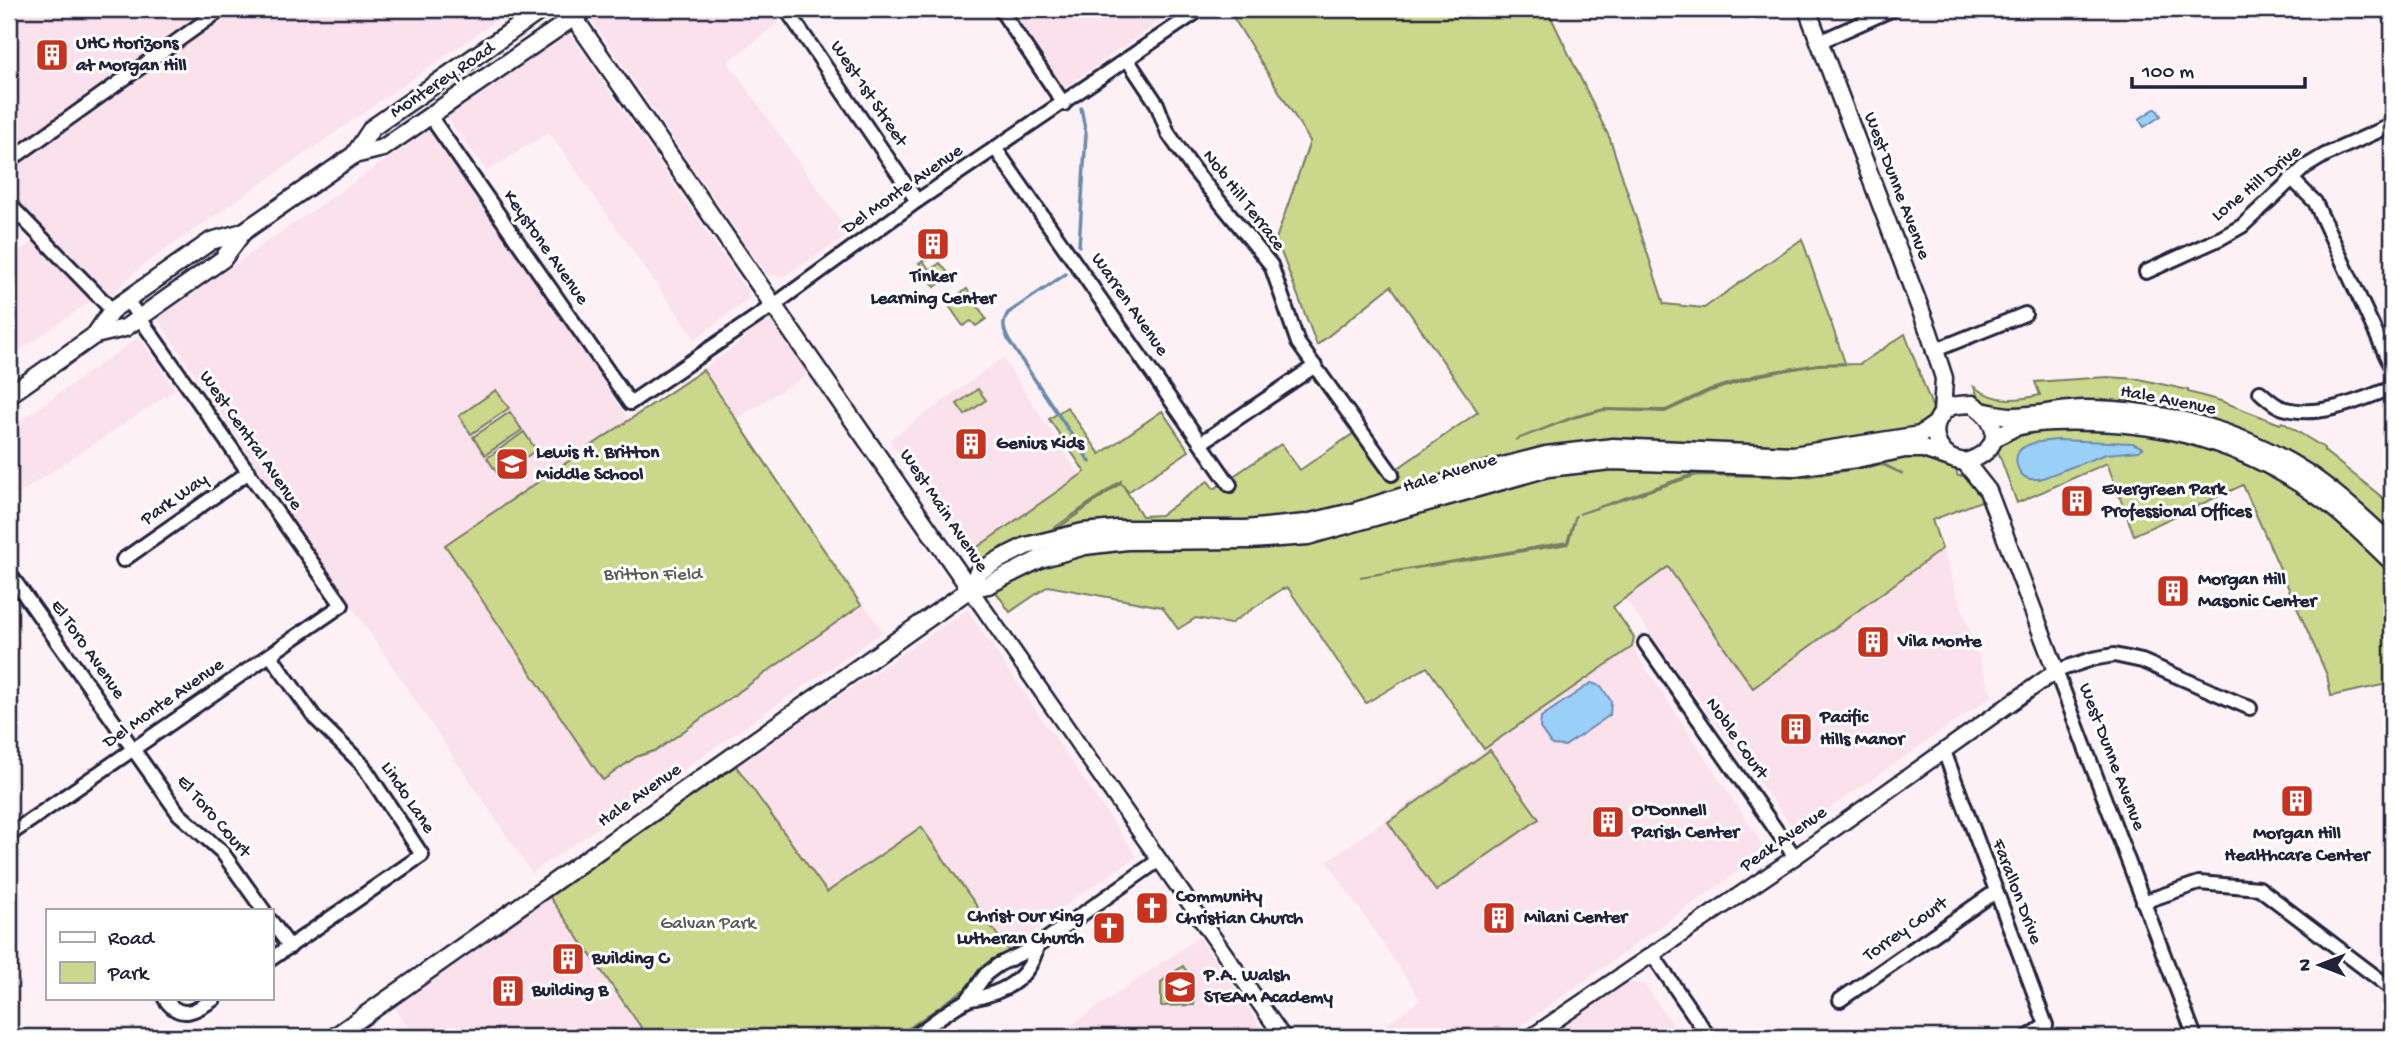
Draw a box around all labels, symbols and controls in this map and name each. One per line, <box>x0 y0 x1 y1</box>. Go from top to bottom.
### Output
place label: UHC Horizons at Morgan Hill <box>75 33 187 78</box>
building icon: UHC Horizons at Morgan Hill <box>33 36 71 74</box>
street label: Monterey Road <box>386 36 501 125</box>
street label: West 1st Street <box>824 37 913 153</box>
scale bar <box>2132 46 2305 90</box>
text: 100 m <box>2141 61 2194 86</box>
street label: West Dunne Avenue <box>1857 109 1935 263</box>
street label: Del Monte Avenue <box>837 140 968 241</box>
street label: Lone Hill Drive <box>2207 141 2307 227</box>
street label: Nob Hill Terrace <box>1196 146 1290 256</box>
street label: Keystone Avenue <box>497 186 593 310</box>
building icon: Tinker Learning Center <box>914 225 952 263</box>
street label: Warren Avenue <box>1085 249 1173 361</box>
place label: Tinker Learning Center <box>871 266 998 311</box>
street label: West Central Avenue <box>193 367 307 515</box>
street label: Hale Avenue <box>2118 380 2218 422</box>
building icon: Genius Kids <box>952 425 990 463</box>
place label: Genius Kids <box>996 433 1085 456</box>
place label: Lewis H. Britton Middle School <box>536 442 660 487</box>
school or university icon: Lewis H. Britton Middle School <box>493 445 531 483</box>
street label: West Main Avenue <box>893 445 993 577</box>
street label: Hale Avenue <box>1400 449 1500 499</box>
street label: Park Way <box>136 468 214 532</box>
place label: Evergreen Park Professional Offices <box>2101 479 2252 524</box>
building icon: Evergreen Park Professional Offices <box>2058 482 2096 520</box>
park label: Britton Field <box>603 564 704 587</box>
place label: Morgan Hill Masonic Center <box>2198 569 2318 614</box>
building icon: Morgan Hill Masonic Center <box>2154 572 2192 610</box>
street label: El Toro Avenue <box>44 596 130 704</box>
building icon: Vila Monte <box>1854 623 1892 661</box>
place label: Vila Monte <box>1897 631 1983 654</box>
street label: Del Monte Avenue <box>98 654 229 755</box>
street label: West Dunne Avenue <box>2072 680 2150 834</box>
street label: Noble Court <box>1700 694 1774 786</box>
place label: Pacific Hills Manor <box>1819 707 1906 752</box>
building icon: Pacific Hills Manor <box>1777 710 1815 748</box>
street label: Lindo Lane <box>375 758 440 839</box>
street label: Hale Avenue <box>594 759 686 833</box>
street label: El Toro Court <box>171 771 257 865</box>
building icon: Morgan Hill Healthcare Center <box>2278 782 2316 820</box>
place label: O'Donnell Parish Center <box>1631 800 1741 845</box>
street label: Peak Avenue <box>1735 802 1832 879</box>
building icon: O'Donnell Parish Center <box>1589 803 1627 841</box>
place label: Morgan Hill Healthcare Center <box>2225 823 2372 868</box>
street label: Farallon Drive <box>1985 835 2047 948</box>
place label: Community Christian Church <box>1175 886 1304 931</box>
church icon: Community Christian Church <box>1133 889 1171 927</box>
street label: Torrey Court <box>1859 891 1955 968</box>
building icon: Milani Center <box>1480 899 1518 937</box>
place label: Christ Our King Lutheran Church <box>957 906 1085 951</box>
place label: Milani Center <box>1524 907 1629 930</box>
legend <box>46 909 273 1000</box>
church icon: Christ Our King Lutheran Church <box>1090 909 1128 947</box>
park label: Galvan Park <box>660 913 757 936</box>
text: Road <box>108 928 156 953</box>
north arrow <box>2286 930 2356 1000</box>
building icon: Building C <box>549 940 587 978</box>
place label: Building C <box>591 948 671 971</box>
text: N <box>2295 959 2318 971</box>
text: Park <box>107 963 151 988</box>
place label: P.A. Walsh STEAM Academy <box>1203 965 1333 1010</box>
school or university icon: P.A. Walsh STEAM Academy <box>1161 968 1199 1006</box>
building icon: Building B <box>489 972 527 1010</box>
place label: Building B <box>531 980 610 1003</box>

